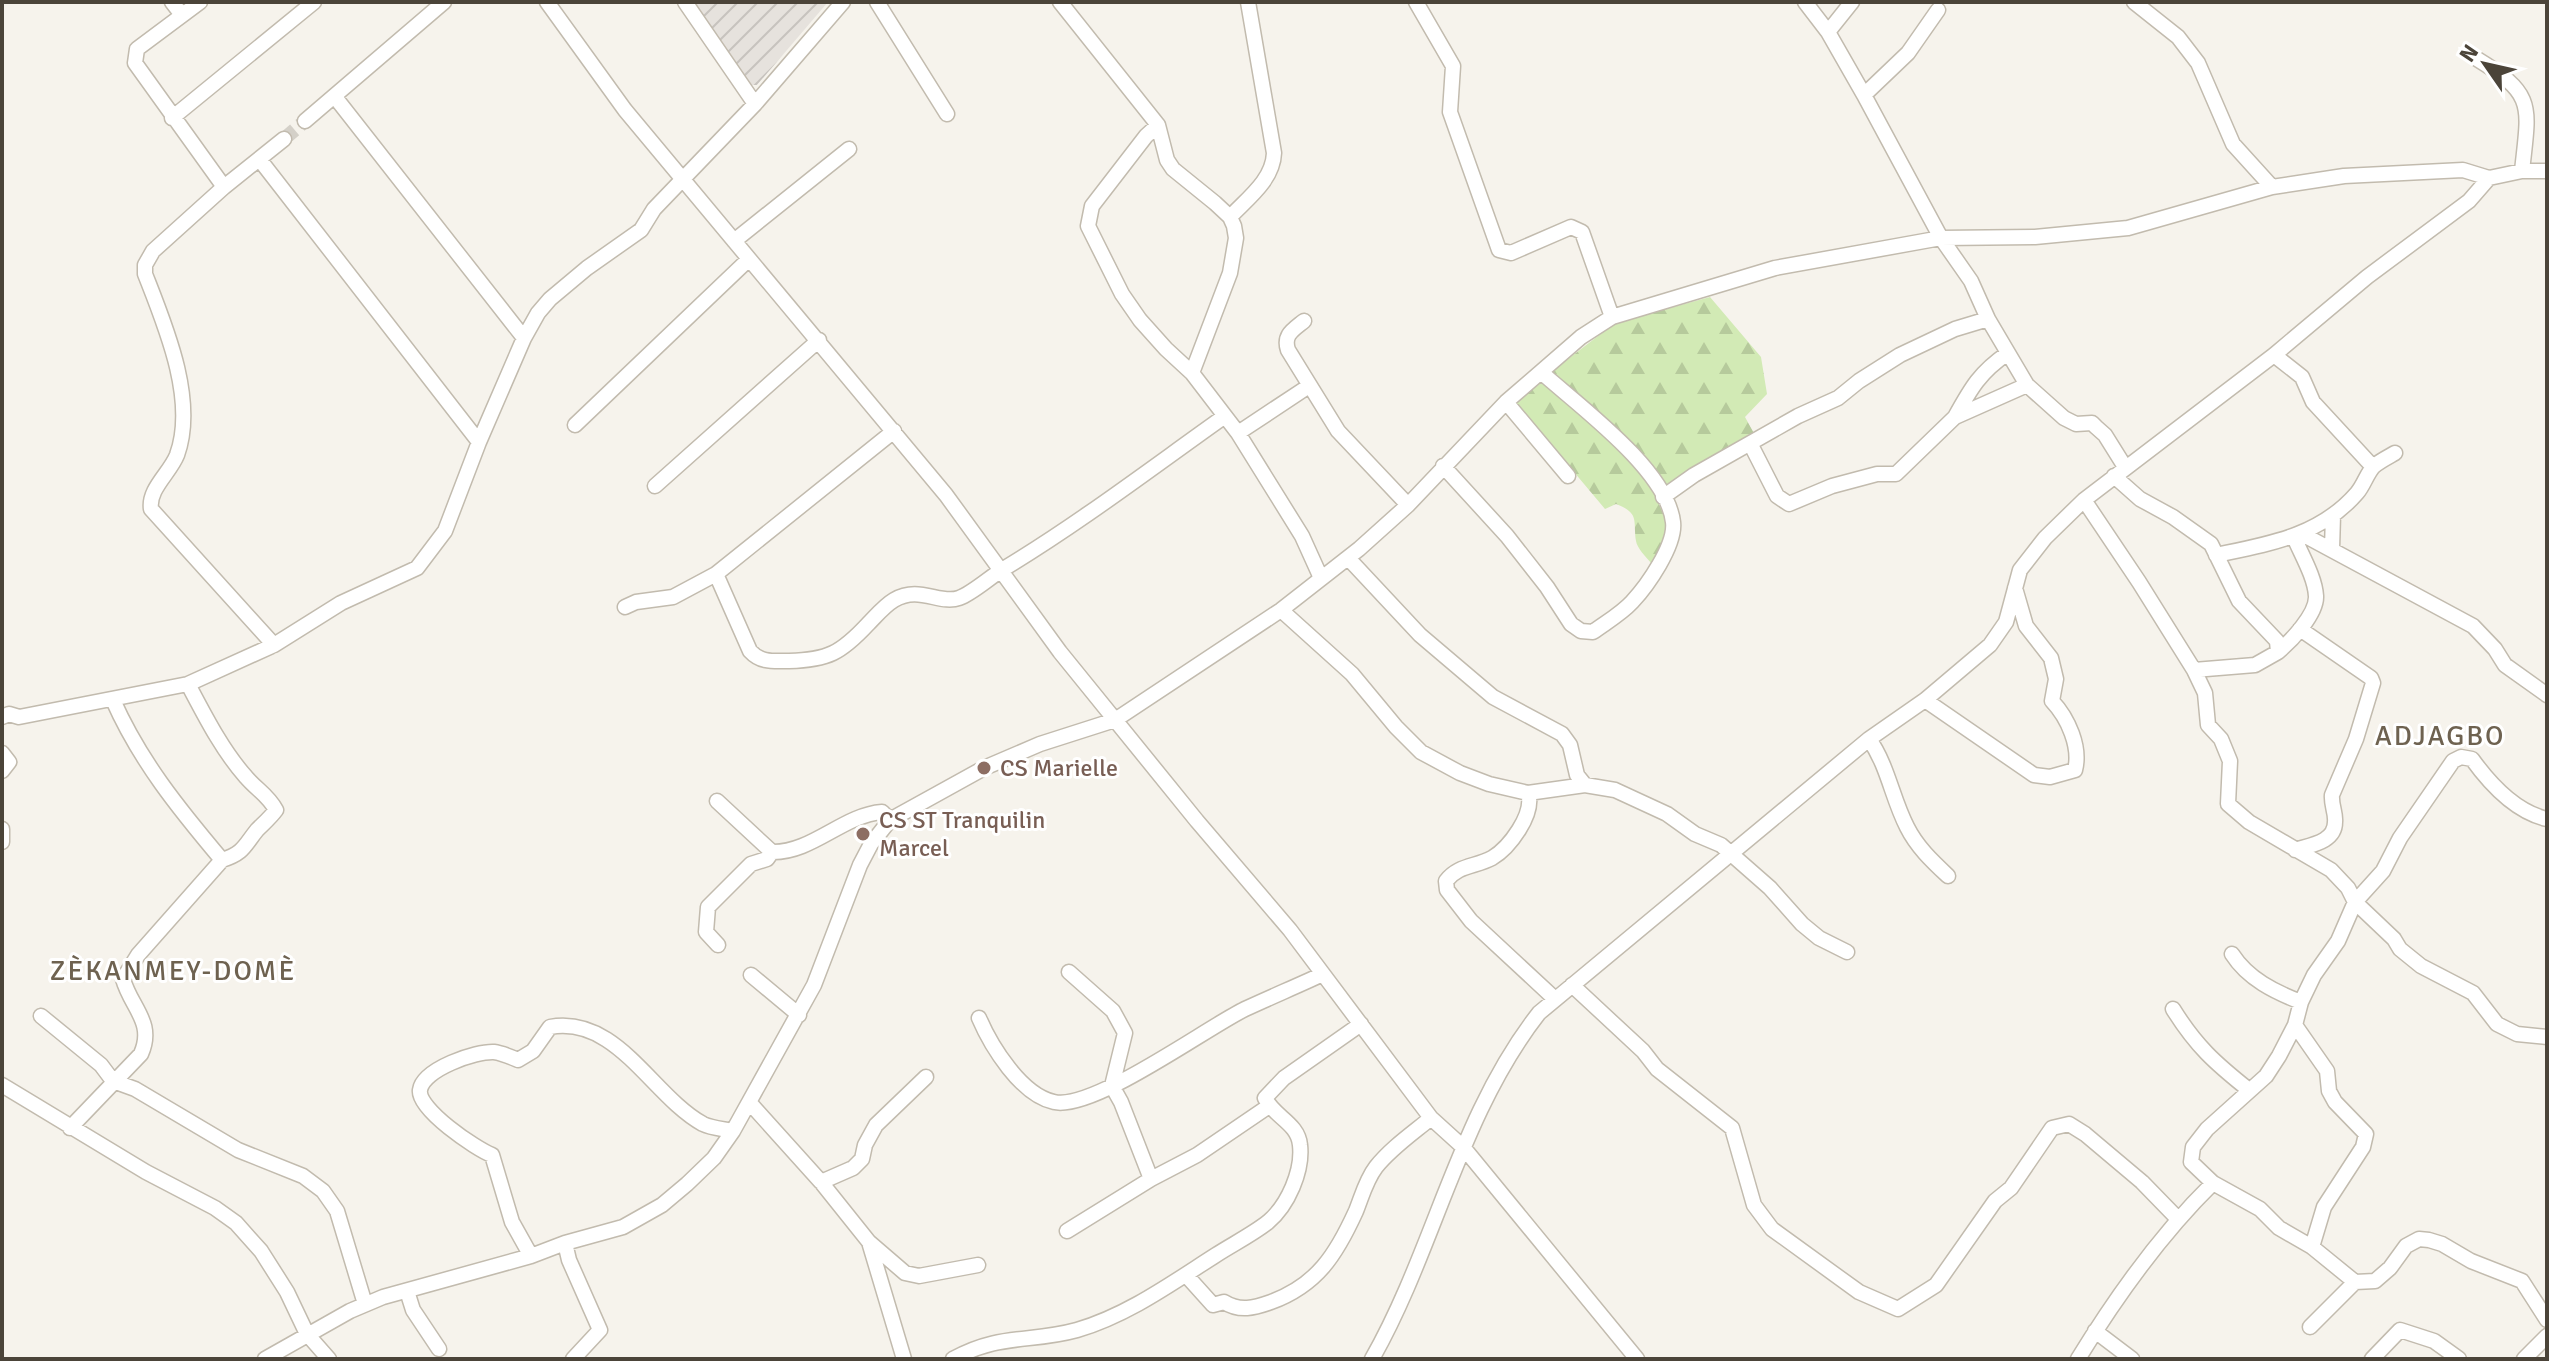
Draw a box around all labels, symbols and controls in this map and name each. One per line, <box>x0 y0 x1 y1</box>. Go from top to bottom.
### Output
north arrow <box>2445 24 2525 104</box>
text: N <box>2453 39 2484 67</box>
district label: ADJAGBO <box>2375 719 2505 753</box>
place label: CS Marielle <box>1000 753 1118 783</box>
marker: CS Marielle <box>975 759 993 777</box>
place label: CS ST Tranquilin Marcel <box>879 805 1045 863</box>
marker: CS ST Tranquilin Marcel <box>854 825 872 843</box>
district label: ZÈKANMEY-DOMÈ <box>50 954 296 988</box>

